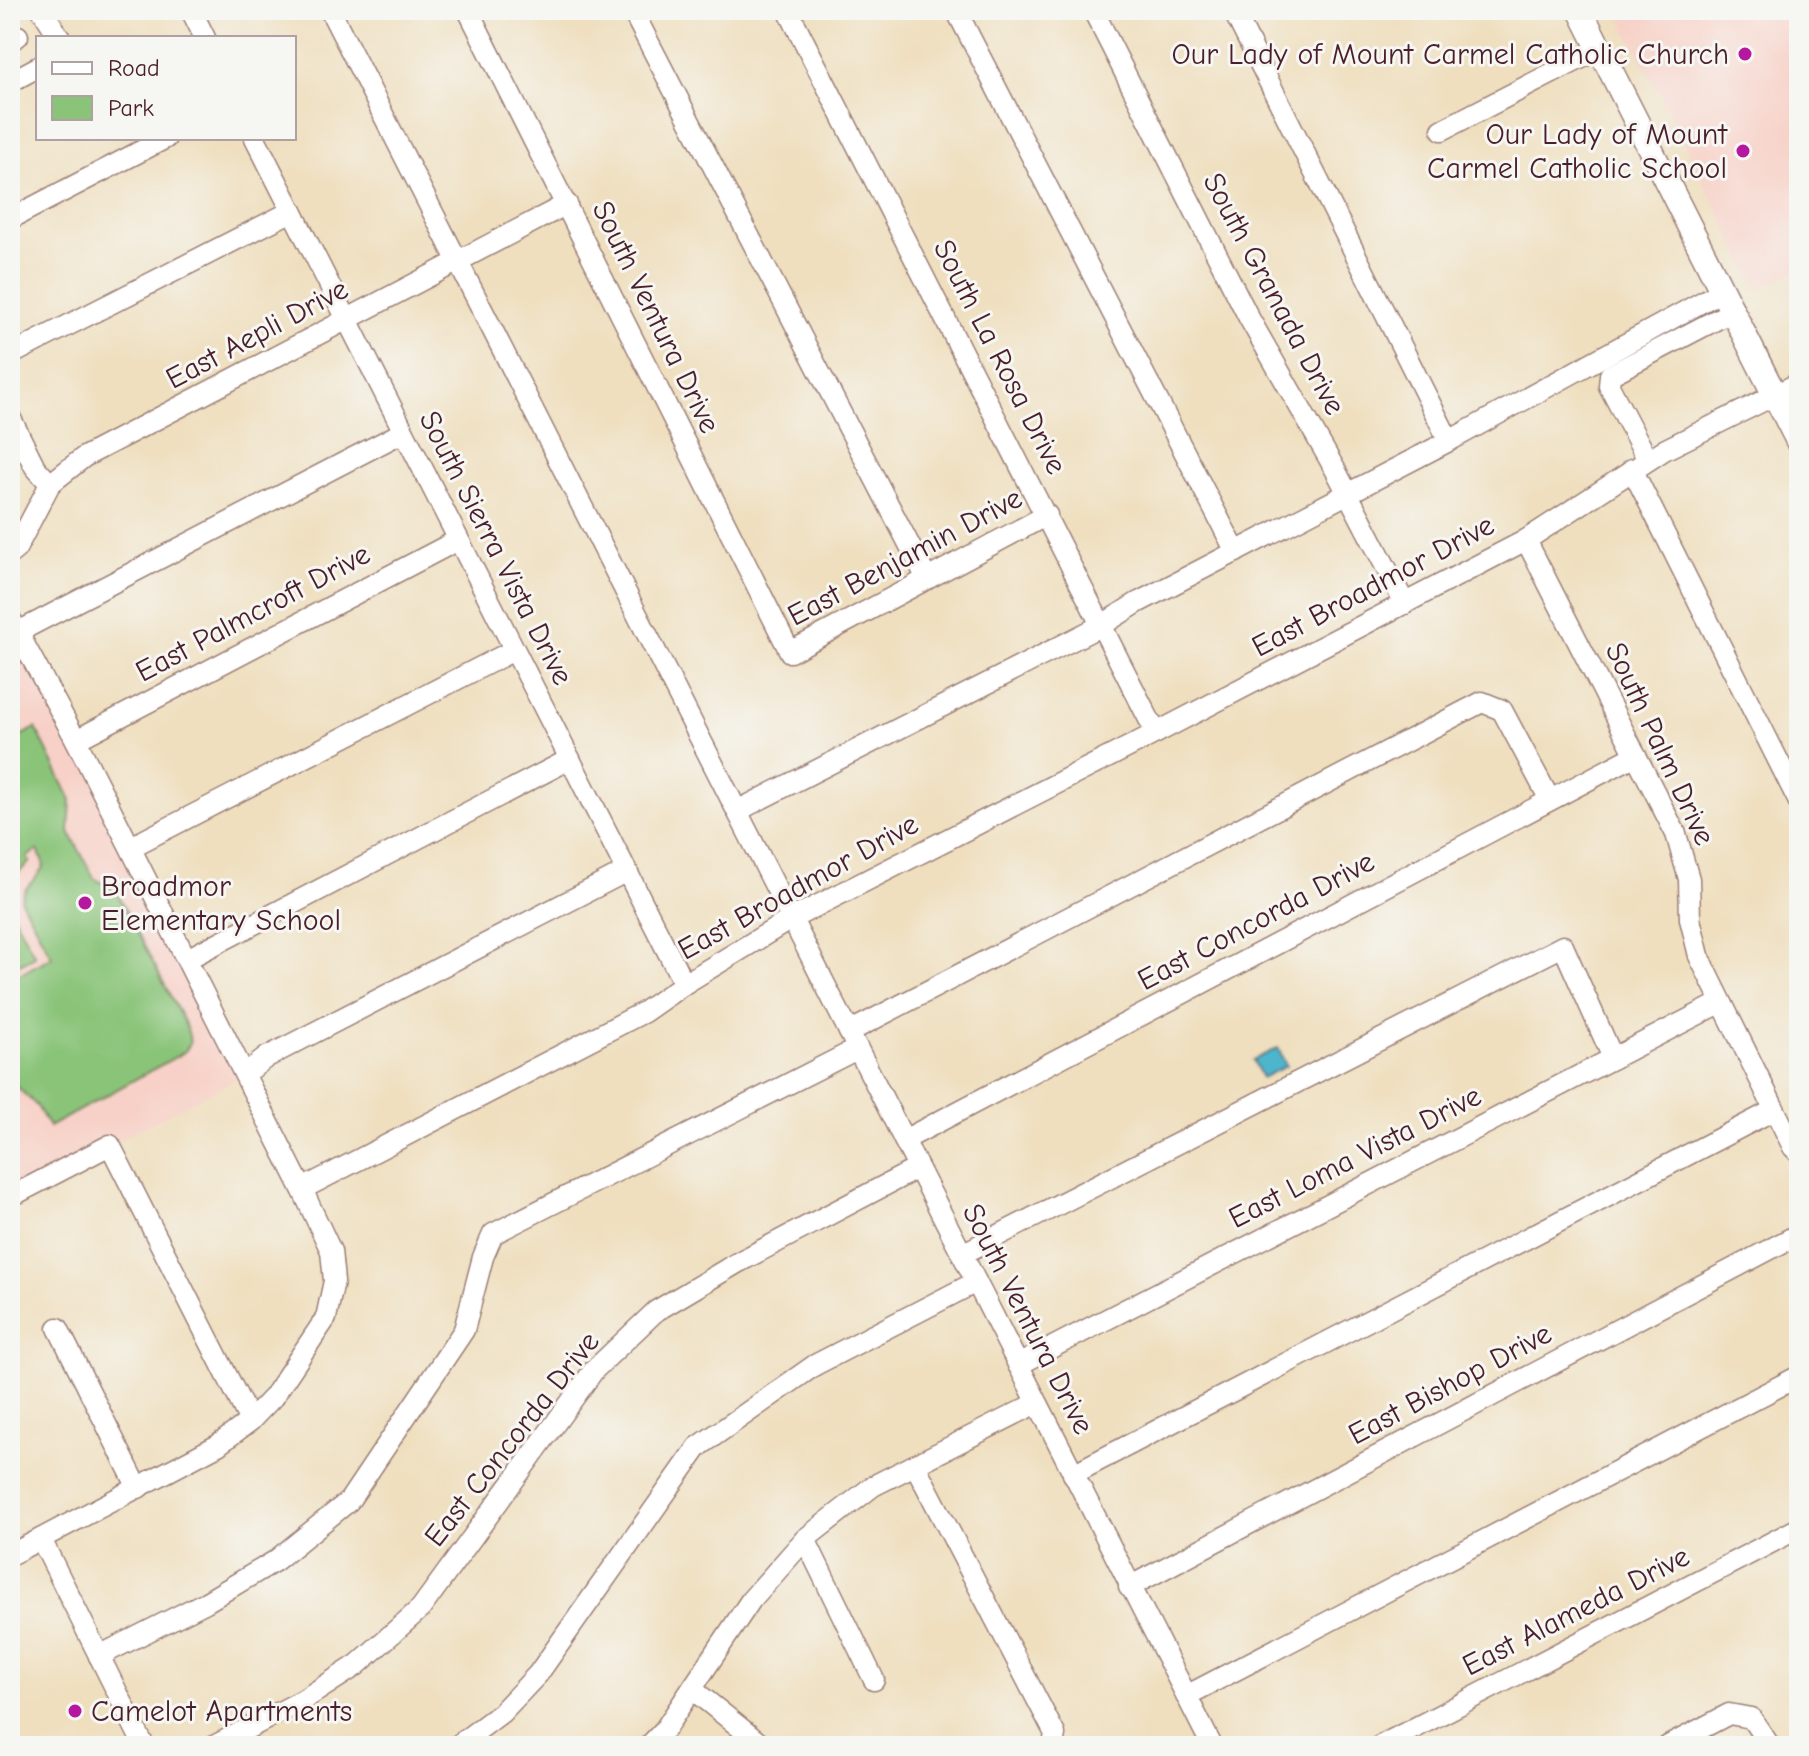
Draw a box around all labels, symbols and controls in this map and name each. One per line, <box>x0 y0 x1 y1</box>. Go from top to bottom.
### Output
legend <box>36 36 296 140</box>
place label: Our Lady of Mount Carmel Catholic Church <box>1172 37 1729 72</box>
marker: Our Lady of Mount Carmel Catholic Church <box>1736 45 1754 63</box>
text: Road <box>108 54 160 82</box>
text: Park <box>108 94 154 122</box>
place label: Our Lady of Mount Carmel Catholic School <box>1427 117 1728 186</box>
marker: Our Lady of Mount Carmel Catholic School <box>1734 142 1752 160</box>
street label: South Granada Drive <box>1195 167 1353 421</box>
street label: South Ventura Drive <box>585 195 727 439</box>
street label: South La Rosa Drive <box>926 234 1074 480</box>
street label: East Aepli Drive <box>160 271 354 397</box>
street label: South Sierra Vista Drive <box>412 405 580 691</box>
street label: East Benjamin Drive <box>782 480 1028 634</box>
street label: East Broadmor Drive <box>1246 507 1500 665</box>
street label: East Palmcroft Drive <box>130 536 376 690</box>
street label: South Palm Drive <box>1598 637 1722 851</box>
street label: East Broadmor Drive <box>672 806 924 968</box>
street label: East Concorda Drive <box>1132 844 1380 998</box>
place label: Broadmor Elementary School <box>101 869 341 938</box>
marker: Broadmor Elementary School <box>76 894 94 912</box>
street label: East Loma Vista Drive <box>1223 1078 1487 1236</box>
street label: South Ventura Drive <box>955 1198 1101 1440</box>
street label: East Bishop Drive <box>1342 1316 1558 1452</box>
street label: East Concorda Drive <box>417 1325 607 1553</box>
street label: East Alameda Drive <box>1457 1539 1695 1683</box>
place label: Camelot Apartments <box>91 1694 352 1729</box>
marker: Camelot Apartments <box>66 1702 84 1720</box>

